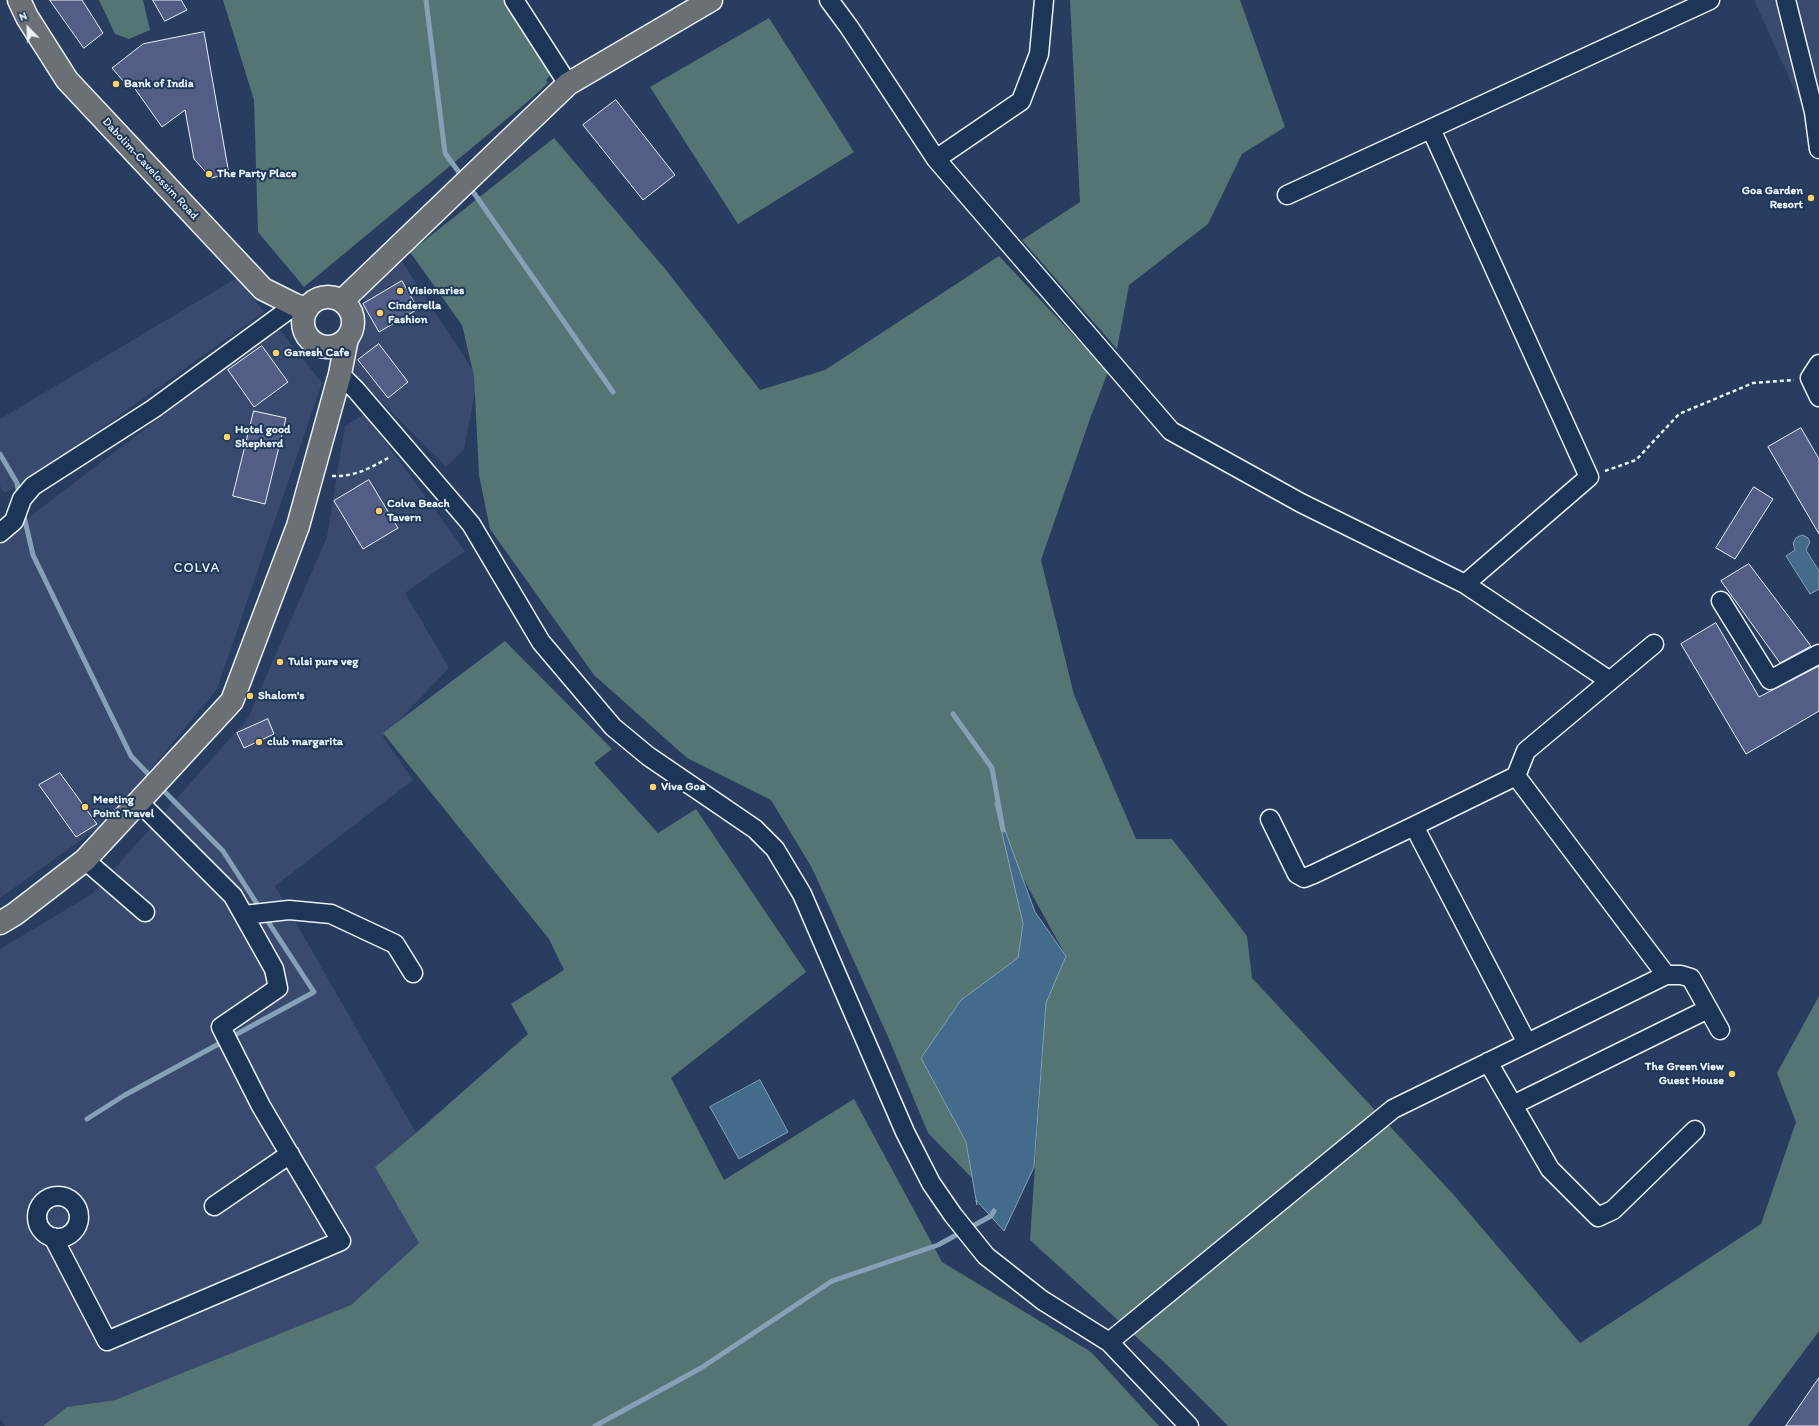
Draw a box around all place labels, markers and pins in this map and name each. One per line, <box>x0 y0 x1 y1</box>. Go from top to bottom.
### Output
place label: Bank of India <box>124 77 194 91</box>
marker: Bank of India <box>111 79 121 89</box>
place label: The Party Place <box>217 167 297 181</box>
marker: The Party Place <box>204 169 214 179</box>
place label: Goa Garden Resort <box>1742 184 1803 212</box>
marker: Goa Garden Resort <box>1806 193 1816 203</box>
place label: Visionaries <box>408 284 464 298</box>
marker: Visionaries <box>395 286 405 296</box>
place label: Cinderella Fashion <box>388 299 441 327</box>
marker: Cinderella Fashion <box>375 308 385 318</box>
place label: Ganesh Cafe <box>284 346 350 360</box>
marker: Ganesh Cafe <box>271 348 281 358</box>
place label: Hotel good Shepherd <box>235 423 291 451</box>
marker: Hotel good Shepherd <box>222 432 232 442</box>
place label: Colva Beach Tavern <box>387 497 450 525</box>
marker: Colva Beach Tavern <box>374 506 384 516</box>
place label: Tulsi pure veg <box>288 655 358 669</box>
marker: Tulsi pure veg <box>275 657 285 667</box>
place label: Shalom's <box>258 689 305 703</box>
marker: Shalom's <box>245 691 255 701</box>
place label: club margarita <box>267 735 343 749</box>
marker: club margarita <box>254 737 264 747</box>
place label: Viva Goa <box>661 780 706 794</box>
marker: Viva Goa <box>648 782 658 792</box>
place label: Meeting Point Travel <box>93 793 154 821</box>
marker: Meeting Point Travel <box>80 802 90 812</box>
place label: The Green View Guest House <box>1645 1060 1724 1088</box>
marker: The Green View Guest House <box>1727 1069 1737 1079</box>

